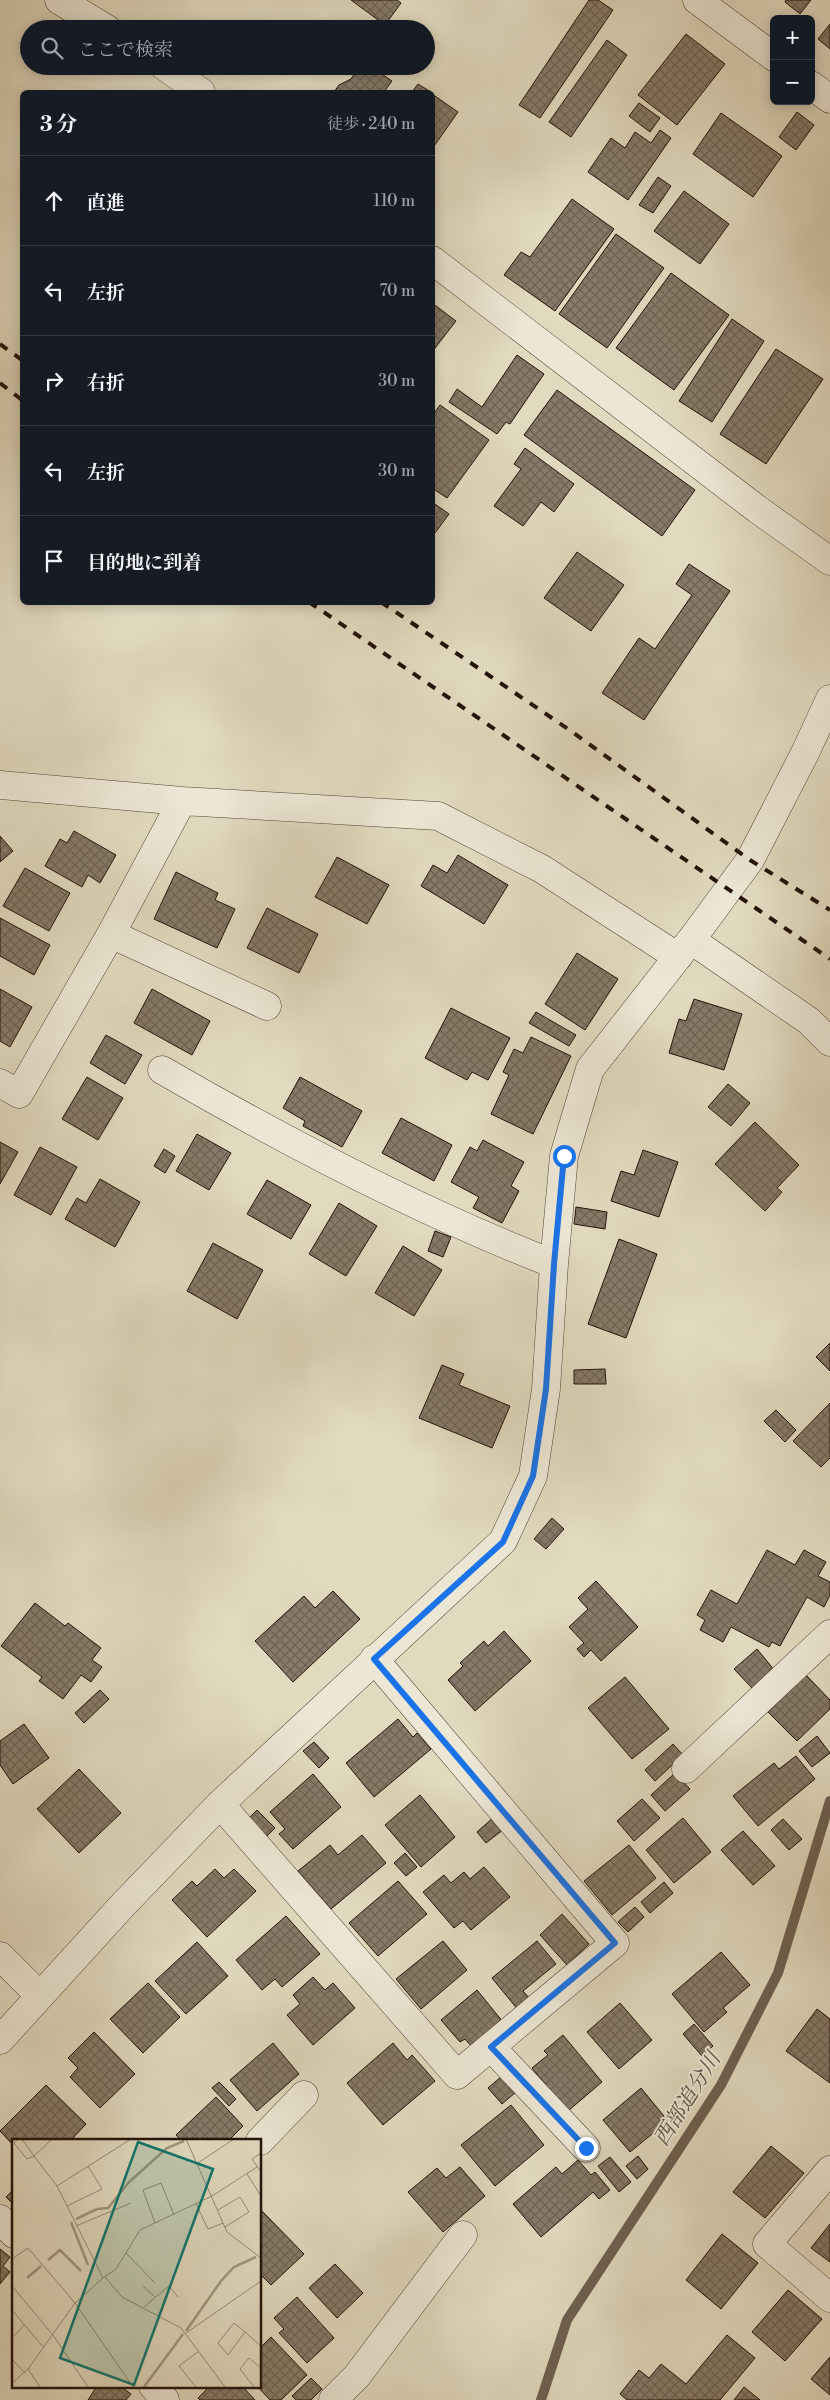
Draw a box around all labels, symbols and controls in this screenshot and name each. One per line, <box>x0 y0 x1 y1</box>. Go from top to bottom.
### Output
map controls <box>770 15 815 105</box>
button: + <box>770 15 815 60</box>
search box <box>20 20 435 75</box>
icon: search <box>38 34 66 62</box>
text: ここで検索 <box>78 38 173 62</box>
button: − <box>770 60 815 105</box>
text: 3 分 <box>40 112 77 138</box>
text: 徒歩 · 240 m <box>327 114 415 134</box>
icon: ahead <box>40 187 68 215</box>
text: 直進 <box>87 191 125 215</box>
text: 110 m <box>373 191 415 211</box>
icon: left <box>40 277 68 305</box>
text: 左折 <box>87 281 125 305</box>
text: 70 m <box>379 281 415 301</box>
icon: right <box>40 367 68 395</box>
text: 右折 <box>87 371 125 395</box>
text: 30 m <box>378 371 415 391</box>
icon: left <box>40 457 68 485</box>
text: 左折 <box>87 461 125 485</box>
text: 30 m <box>378 461 415 481</box>
icon: arrive <box>40 547 68 575</box>
text: 目的地に到着 <box>87 551 201 575</box>
route start <box>553 1145 576 1168</box>
water label: 西部追分川 <box>649 2046 728 2151</box>
route end <box>575 2137 598 2160</box>
inset map <box>12 2139 261 2388</box>

